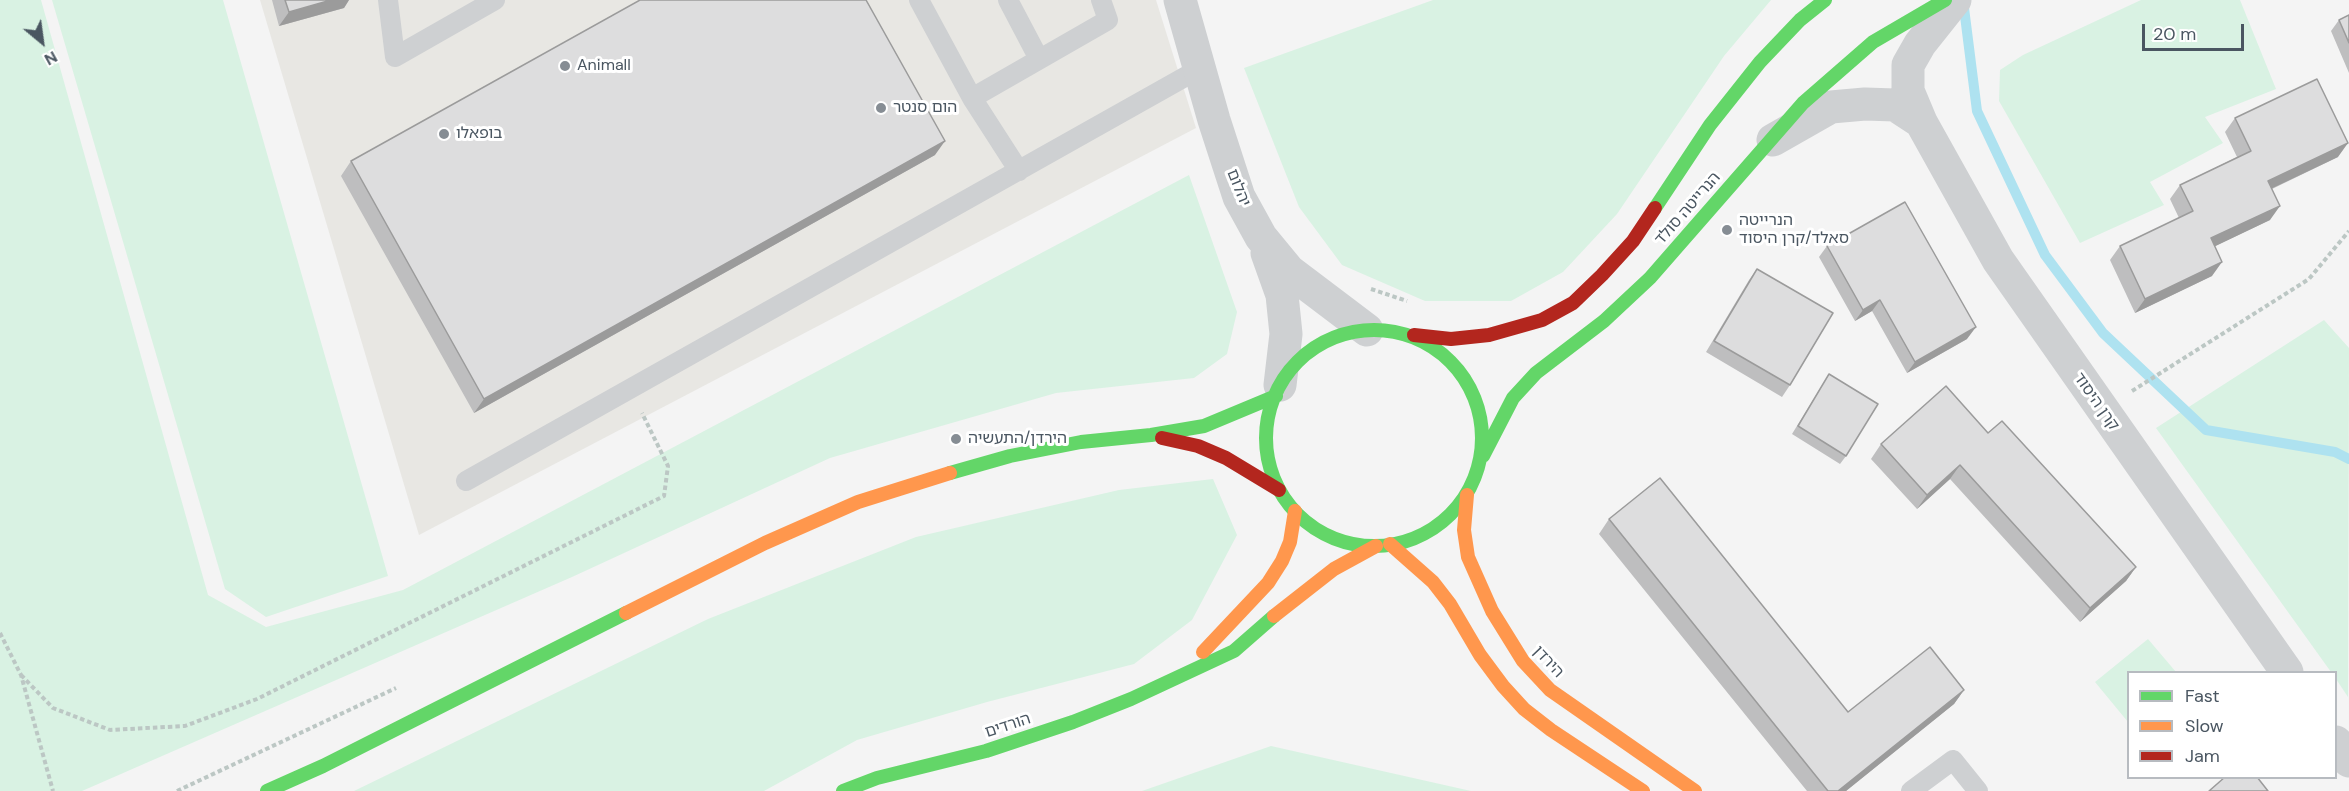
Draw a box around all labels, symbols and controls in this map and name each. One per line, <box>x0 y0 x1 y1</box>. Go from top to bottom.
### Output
north arrow <box>12 12 72 72</box>
scale bar <box>2145 12 2247 50</box>
text: 20 m <box>2153 22 2196 46</box>
text: N <box>41 46 61 70</box>
place label: Animall <box>577 56 631 76</box>
marker: Animall <box>558 59 572 73</box>
place label: הום סנטר <box>893 98 957 118</box>
marker: הום סנטר <box>874 101 888 115</box>
place label: בופאלו <box>456 124 502 144</box>
marker: בופאלו <box>437 127 451 141</box>
street label: יהלום <box>1222 167 1254 209</box>
street label: הנרייטה סולד <box>1651 169 1725 249</box>
place label: הנרייטה סאלד/קרן היסוד <box>1739 211 1849 249</box>
marker: הנרייטה סאלד/קרן היסוד <box>1720 223 1734 237</box>
street label: קרן היסוד <box>2069 369 2123 435</box>
place label: הירדן/התעשיה <box>968 429 1067 449</box>
marker: הירדן/התעשיה <box>949 432 963 446</box>
street label: הירדן <box>1528 642 1568 682</box>
legend <box>2127 671 2337 779</box>
text: Fast <box>2185 684 2220 708</box>
street label: הורדים <box>983 710 1033 742</box>
text: Slow <box>2185 714 2224 738</box>
text: Jam <box>2185 744 2220 768</box>

